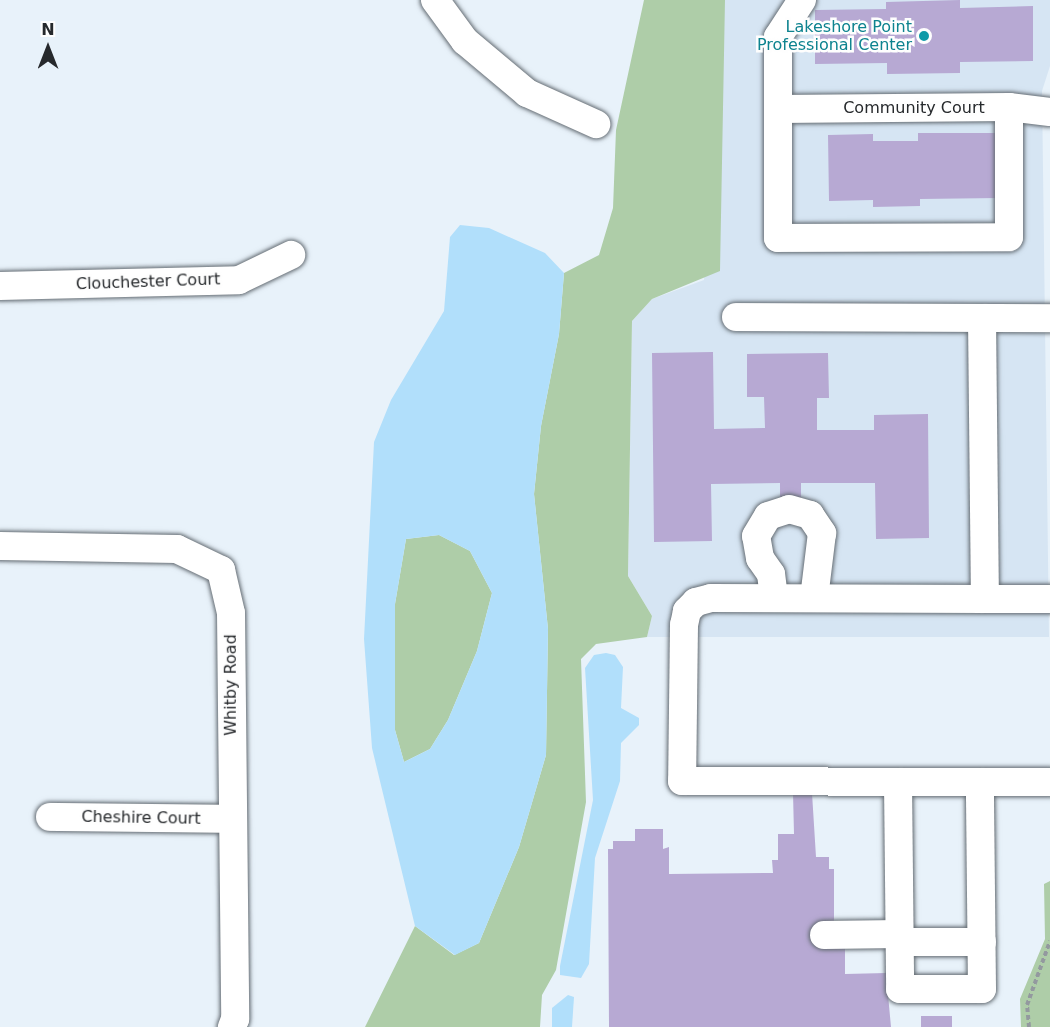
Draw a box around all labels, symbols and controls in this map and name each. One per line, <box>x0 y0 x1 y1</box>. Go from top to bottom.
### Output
place label: Lakeshore Point Professional Center <box>757 17 912 55</box>
north arrow <box>18 18 78 78</box>
text: N <box>41 20 55 39</box>
marker: Lakeshore Point Professional Center <box>917 29 931 43</box>
street label: Community Court <box>843 98 985 118</box>
street label: Clouchester Court <box>76 270 220 294</box>
street label: Whitby Road <box>221 634 241 736</box>
street label: Cheshire Court <box>81 807 201 829</box>

